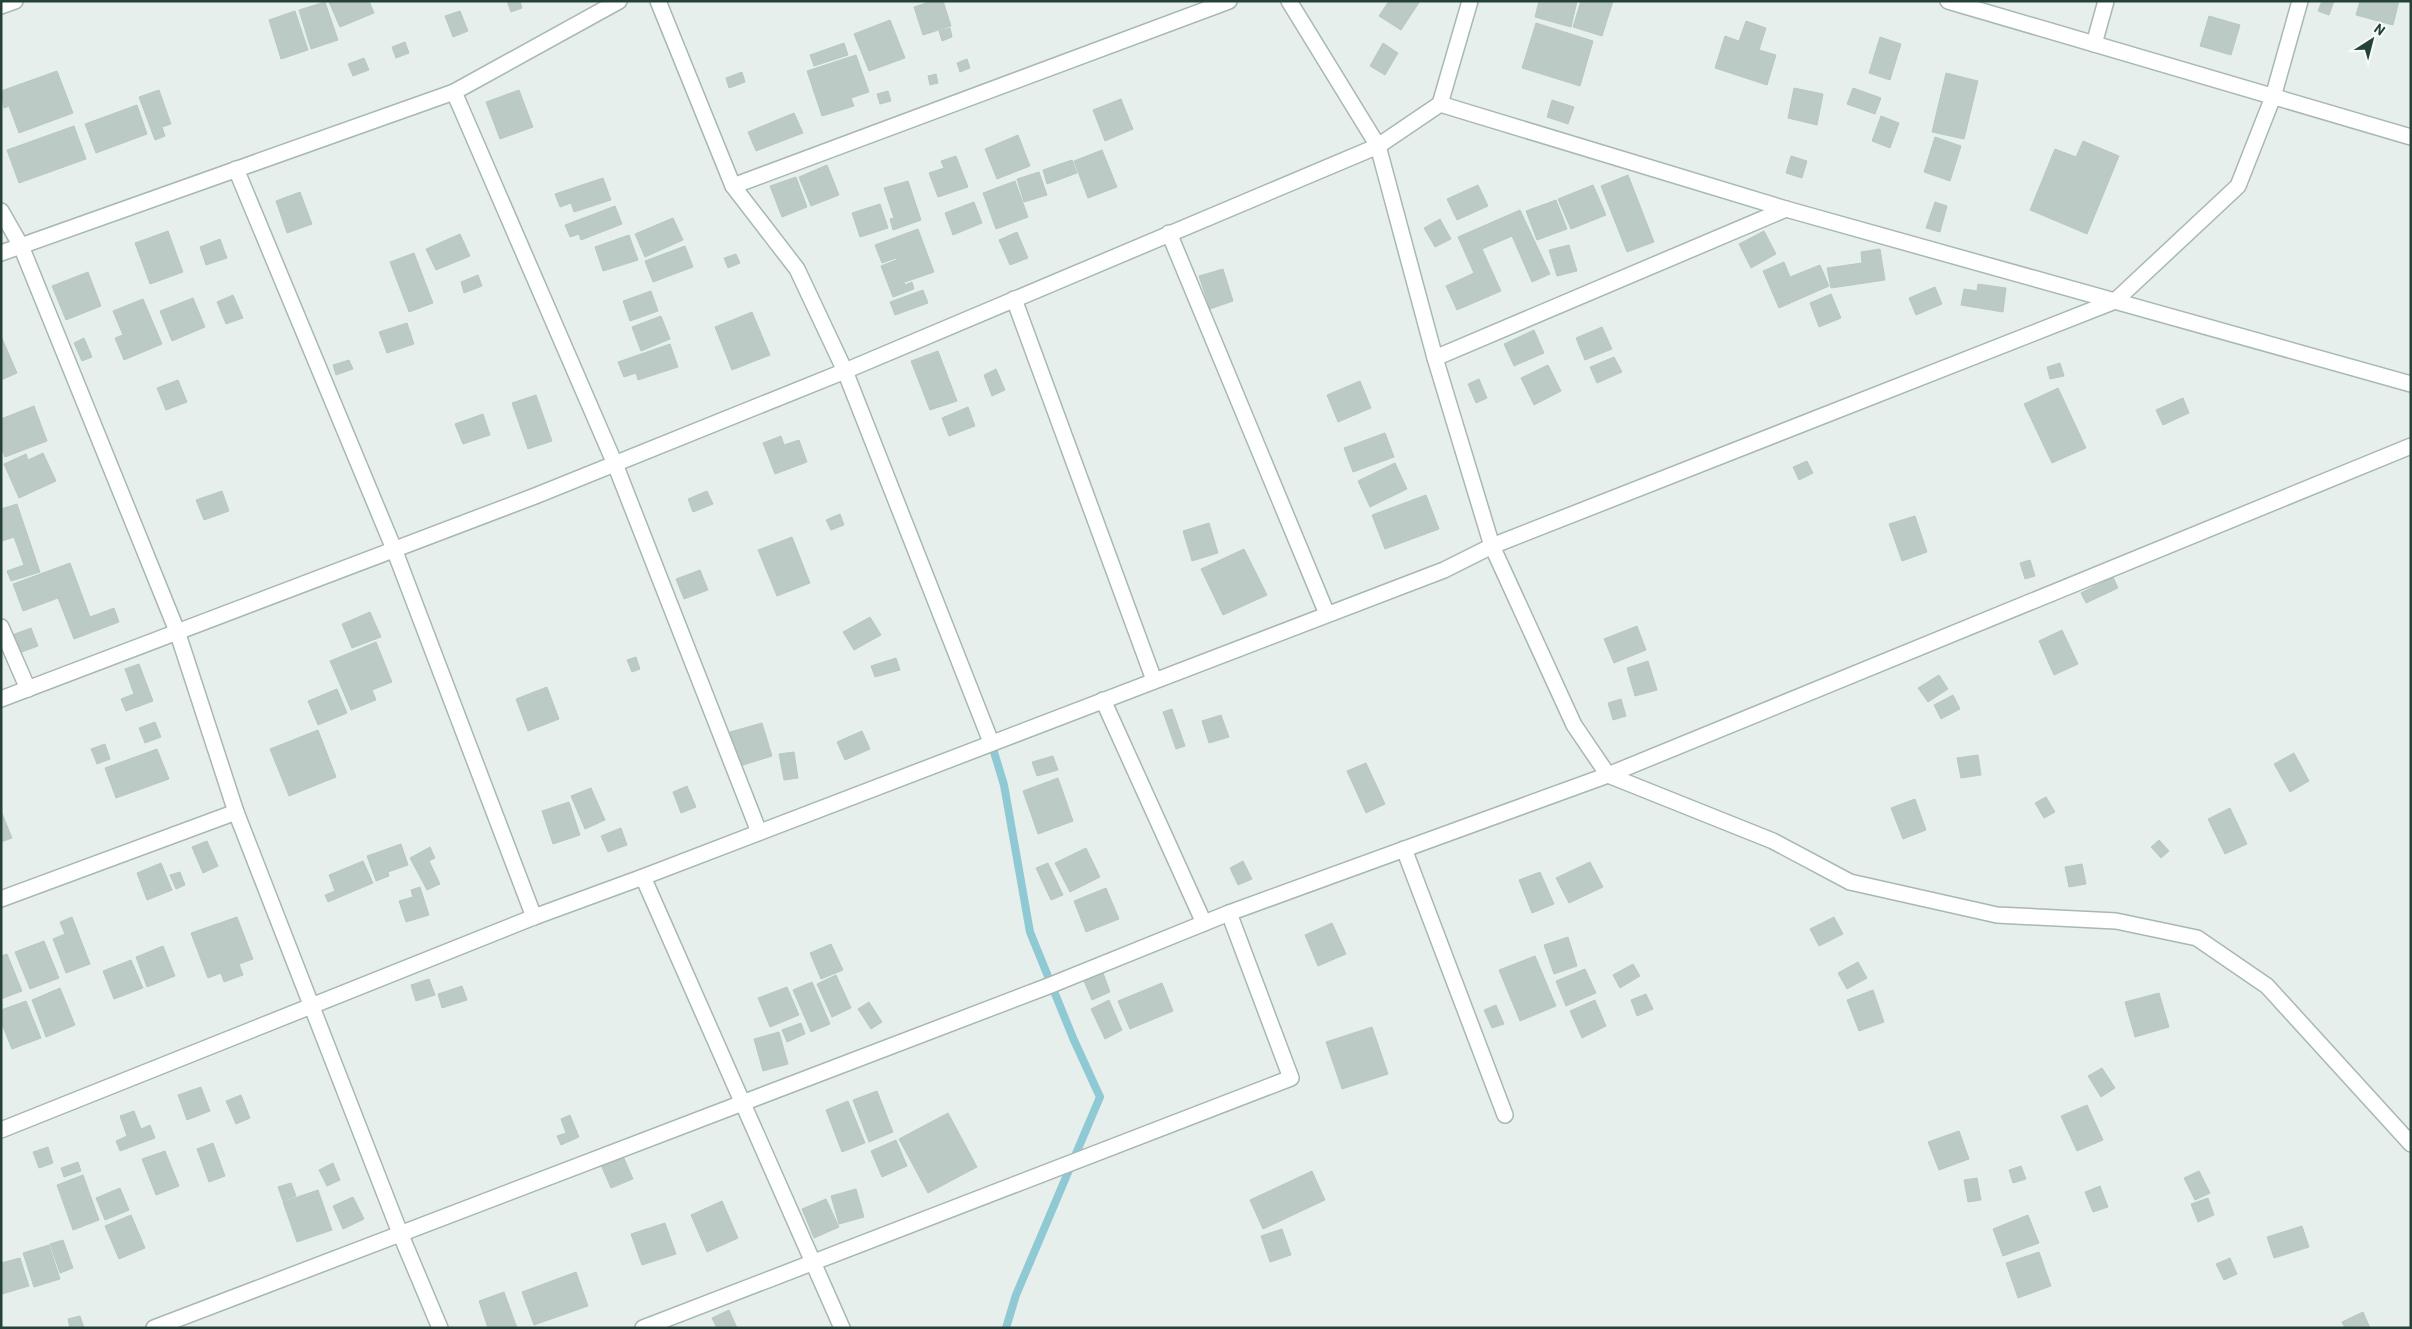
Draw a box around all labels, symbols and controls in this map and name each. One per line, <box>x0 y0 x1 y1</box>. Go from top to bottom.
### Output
north arrow <box>2347 15 2397 65</box>
text: N <box>2371 19 2389 39</box>

